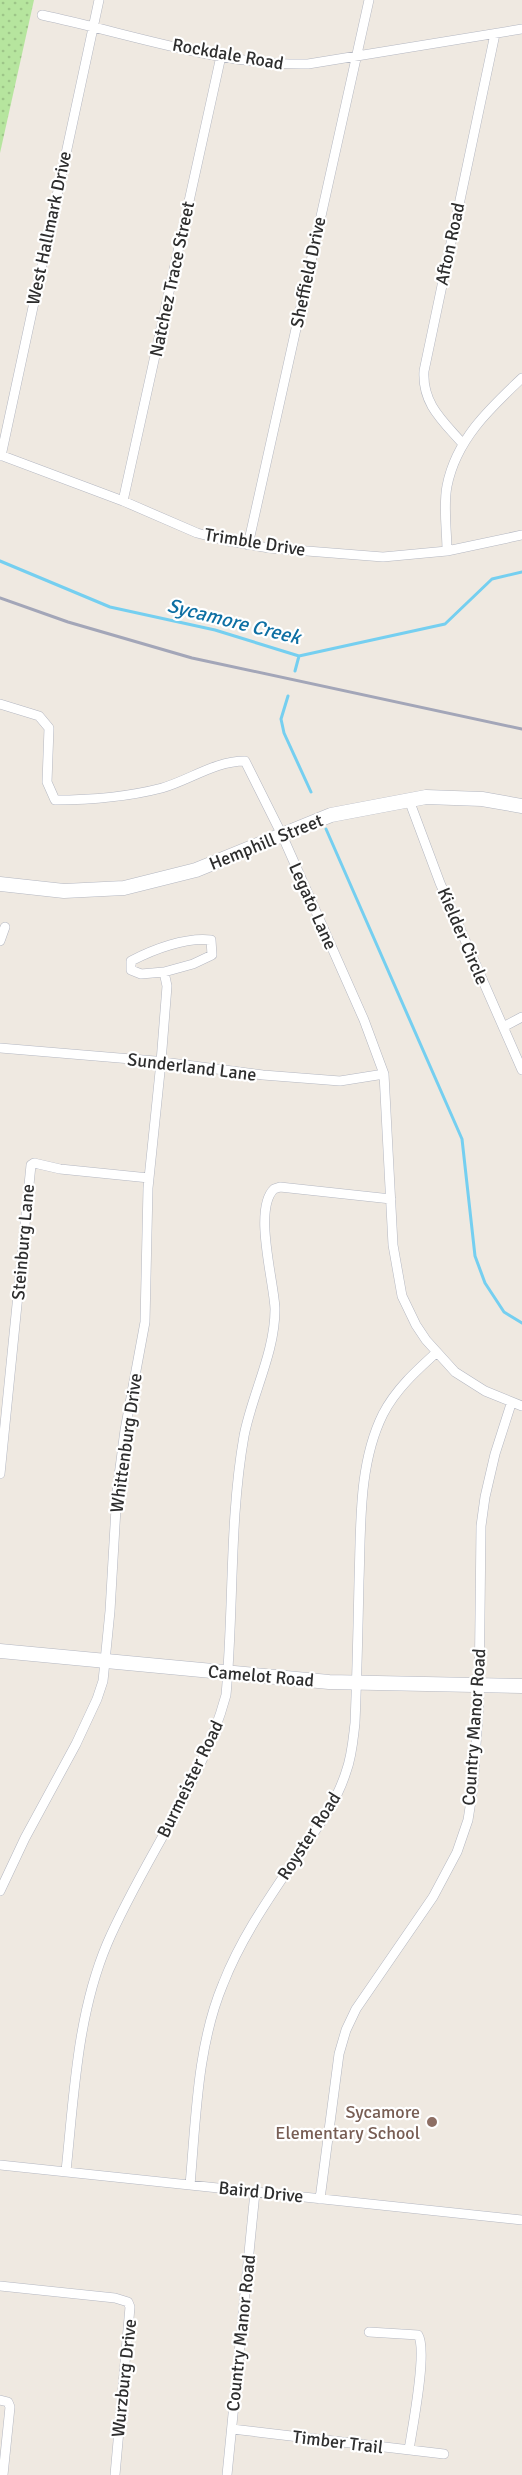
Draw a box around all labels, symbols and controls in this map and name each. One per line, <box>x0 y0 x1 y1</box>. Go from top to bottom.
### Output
street label: Rockdale Road <box>171 33 285 75</box>
street label: West Hallmark Drive <box>22 149 76 307</box>
street label: Natchez Trace Street <box>145 199 199 359</box>
street label: Afton Road <box>431 201 469 287</box>
street label: Sheffield Drive <box>286 215 330 329</box>
street label: Trimble Drive <box>203 523 307 561</box>
water label: Sycamore Creek <box>165 593 305 651</box>
street label: Hemphill Street <box>206 809 326 875</box>
street label: Legato Lane <box>284 859 342 953</box>
street label: Kielder Circle <box>433 884 493 988</box>
street label: Sunderland Lane <box>126 1048 258 1086</box>
street label: Steinburg Lane <box>7 1183 39 1301</box>
street label: Whittenburg Drive <box>105 1372 147 1514</box>
street label: Country Manor Road <box>458 1648 490 1806</box>
street label: Camelot Road <box>207 1660 315 1692</box>
street label: Burmeister Road <box>152 1717 228 1841</box>
street label: Royster Road <box>272 1788 346 1884</box>
place label: Sycamore Elementary School <box>275 2101 420 2144</box>
marker: Sycamore Elementary School <box>425 2115 439 2129</box>
street label: Baird Drive <box>218 2177 304 2207</box>
street label: Country Manor Road <box>222 2254 260 2412</box>
street label: Wurzburg Drive <box>107 2318 141 2438</box>
street label: Timber Trail <box>292 2426 384 2458</box>

